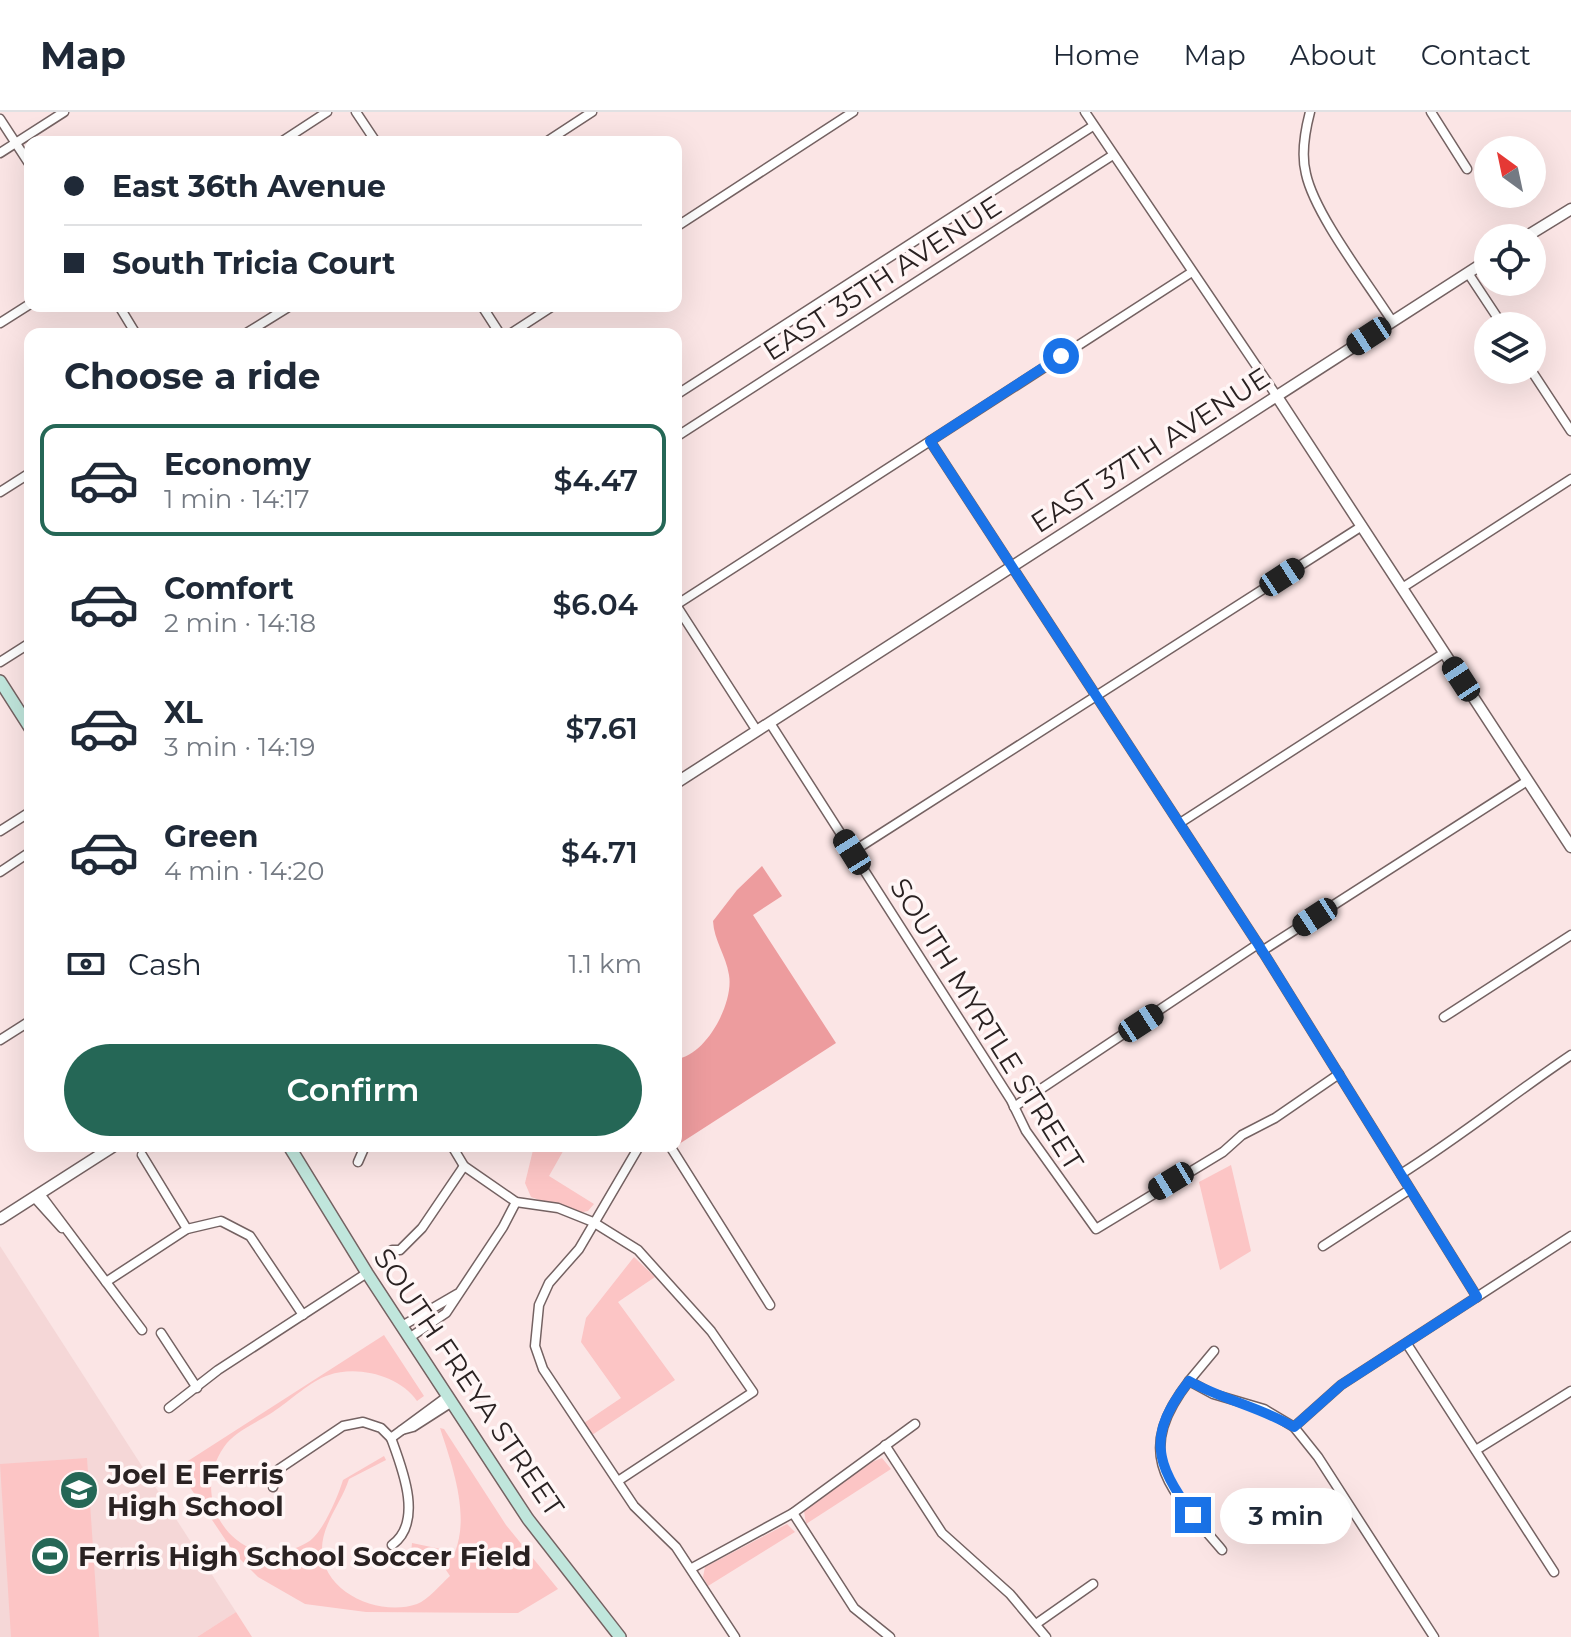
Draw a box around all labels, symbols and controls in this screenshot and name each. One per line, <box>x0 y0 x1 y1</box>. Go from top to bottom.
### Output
text: Map <box>40 32 126 79</box>
text: Home <box>1053 38 1140 72</box>
text: Map <box>1184 38 1246 72</box>
text: About <box>1290 38 1377 72</box>
text: Contact <box>1421 38 1531 72</box>
north arrow <box>1474 136 1546 208</box>
map controls <box>1474 136 1546 384</box>
text: East 36th Avenue <box>112 168 386 205</box>
street label: EAST 35TH AVENUE <box>757 188 1007 368</box>
button: locate <box>1474 224 1546 296</box>
text: South Tricia Court <box>112 245 395 282</box>
button: layers <box>1474 312 1546 384</box>
car <box>1342 313 1396 359</box>
route start <box>1043 338 1079 374</box>
text: Choose a ride <box>64 354 321 398</box>
street label: EAST 37TH AVENUE <box>1024 360 1276 540</box>
icon: car <box>68 444 140 516</box>
text: Economy <box>164 446 311 483</box>
text: $4.47 <box>553 462 638 499</box>
text: 1 min · 14:17 <box>164 483 309 515</box>
car <box>1255 554 1309 600</box>
icon: car <box>68 568 140 640</box>
text: Comfort <box>164 570 294 607</box>
text: $6.04 <box>553 586 638 623</box>
text: 2 min · 14:18 <box>164 607 316 639</box>
car <box>1438 652 1484 706</box>
icon: car <box>68 692 140 764</box>
text: XL <box>164 694 203 731</box>
text: $7.61 <box>566 710 638 747</box>
text: 3 min · 14:19 <box>164 731 315 763</box>
icon: car <box>68 816 140 888</box>
text: Green <box>164 818 258 855</box>
car <box>829 825 875 879</box>
text: $4.71 <box>561 834 638 871</box>
text: 4 min · 14:20 <box>164 855 325 887</box>
street label: SOUTH MYRTLE STREET <box>883 872 1091 1176</box>
car <box>1288 894 1342 940</box>
icon: cash <box>64 942 108 986</box>
text: Cash <box>128 946 202 983</box>
text: 1.1 km <box>568 948 642 980</box>
car <box>1114 1000 1168 1046</box>
button: Confirm <box>64 1044 642 1136</box>
car <box>1144 1158 1198 1204</box>
street label: SOUTH FREYA STREET <box>367 1242 571 1522</box>
place label: Joel E Ferris High School <box>106 1457 284 1523</box>
school or university icon: Joel E Ferris High School <box>58 1469 100 1511</box>
callout: 3 min <box>1221 1487 1353 1543</box>
route end <box>1175 1497 1211 1533</box>
text: 3 min <box>1248 1500 1324 1532</box>
sports icon: Ferris High School Soccer Field <box>29 1535 71 1577</box>
place label: Ferris High School Soccer Field <box>78 1539 531 1573</box>

